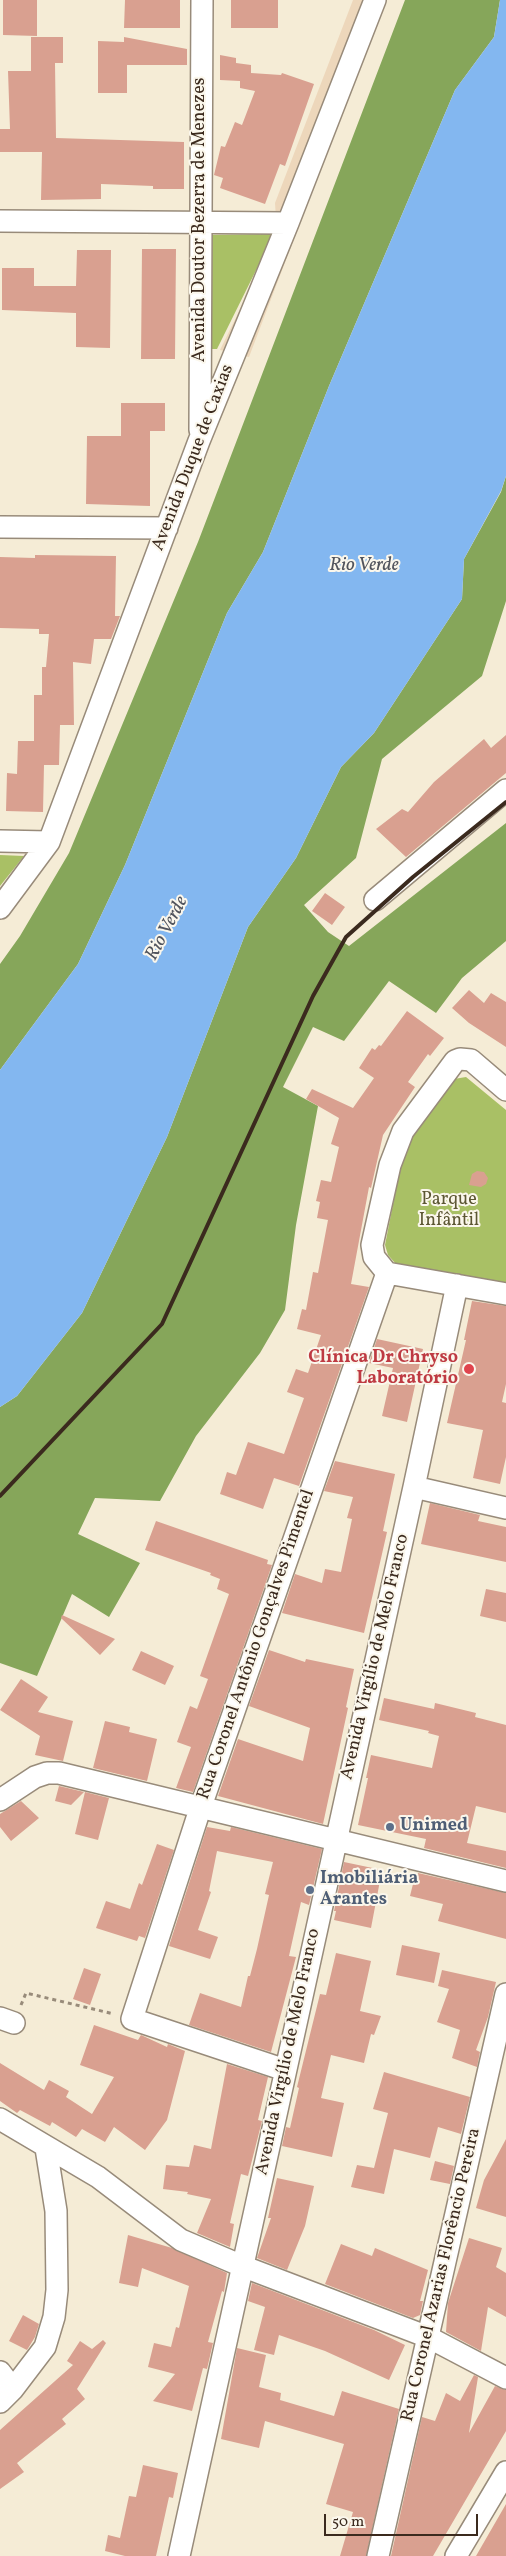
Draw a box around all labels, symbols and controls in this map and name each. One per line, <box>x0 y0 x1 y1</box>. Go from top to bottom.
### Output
street label: Avenida Doutor Bezerra de Menezes <box>190 78 212 362</box>
street label: Avenida Duque de Caxias <box>148 362 240 554</box>
water label: Rio Verde <box>329 556 399 578</box>
water label: Rio Verde <box>142 893 194 965</box>
park label: Parque Infântil <box>419 1190 479 1232</box>
place label: Clínica Dr Chryso Laboratório <box>308 1348 458 1390</box>
marker: Clínica Dr Chryso Laboratório <box>462 1362 476 1376</box>
street label: Rua Coronel Antônio Gonçalves Pimentel <box>194 1487 320 1803</box>
street label: Avenida Virgílio de Melo Franco <box>337 1532 415 1782</box>
place label: Unimed <box>400 1816 468 1838</box>
marker: Unimed <box>384 1821 396 1833</box>
place label: Imobiliária Arantes <box>320 1869 418 1912</box>
marker: Imobiliária Arantes <box>304 1884 316 1896</box>
street label: Avenida Virgílio de Melo Franco <box>252 1927 326 2177</box>
street label: Rua Coronel Azarias Florêncio Pereira <box>398 2126 486 2424</box>
scale bar <box>326 2504 480 2536</box>
text: 50 m <box>332 2512 364 2533</box>

